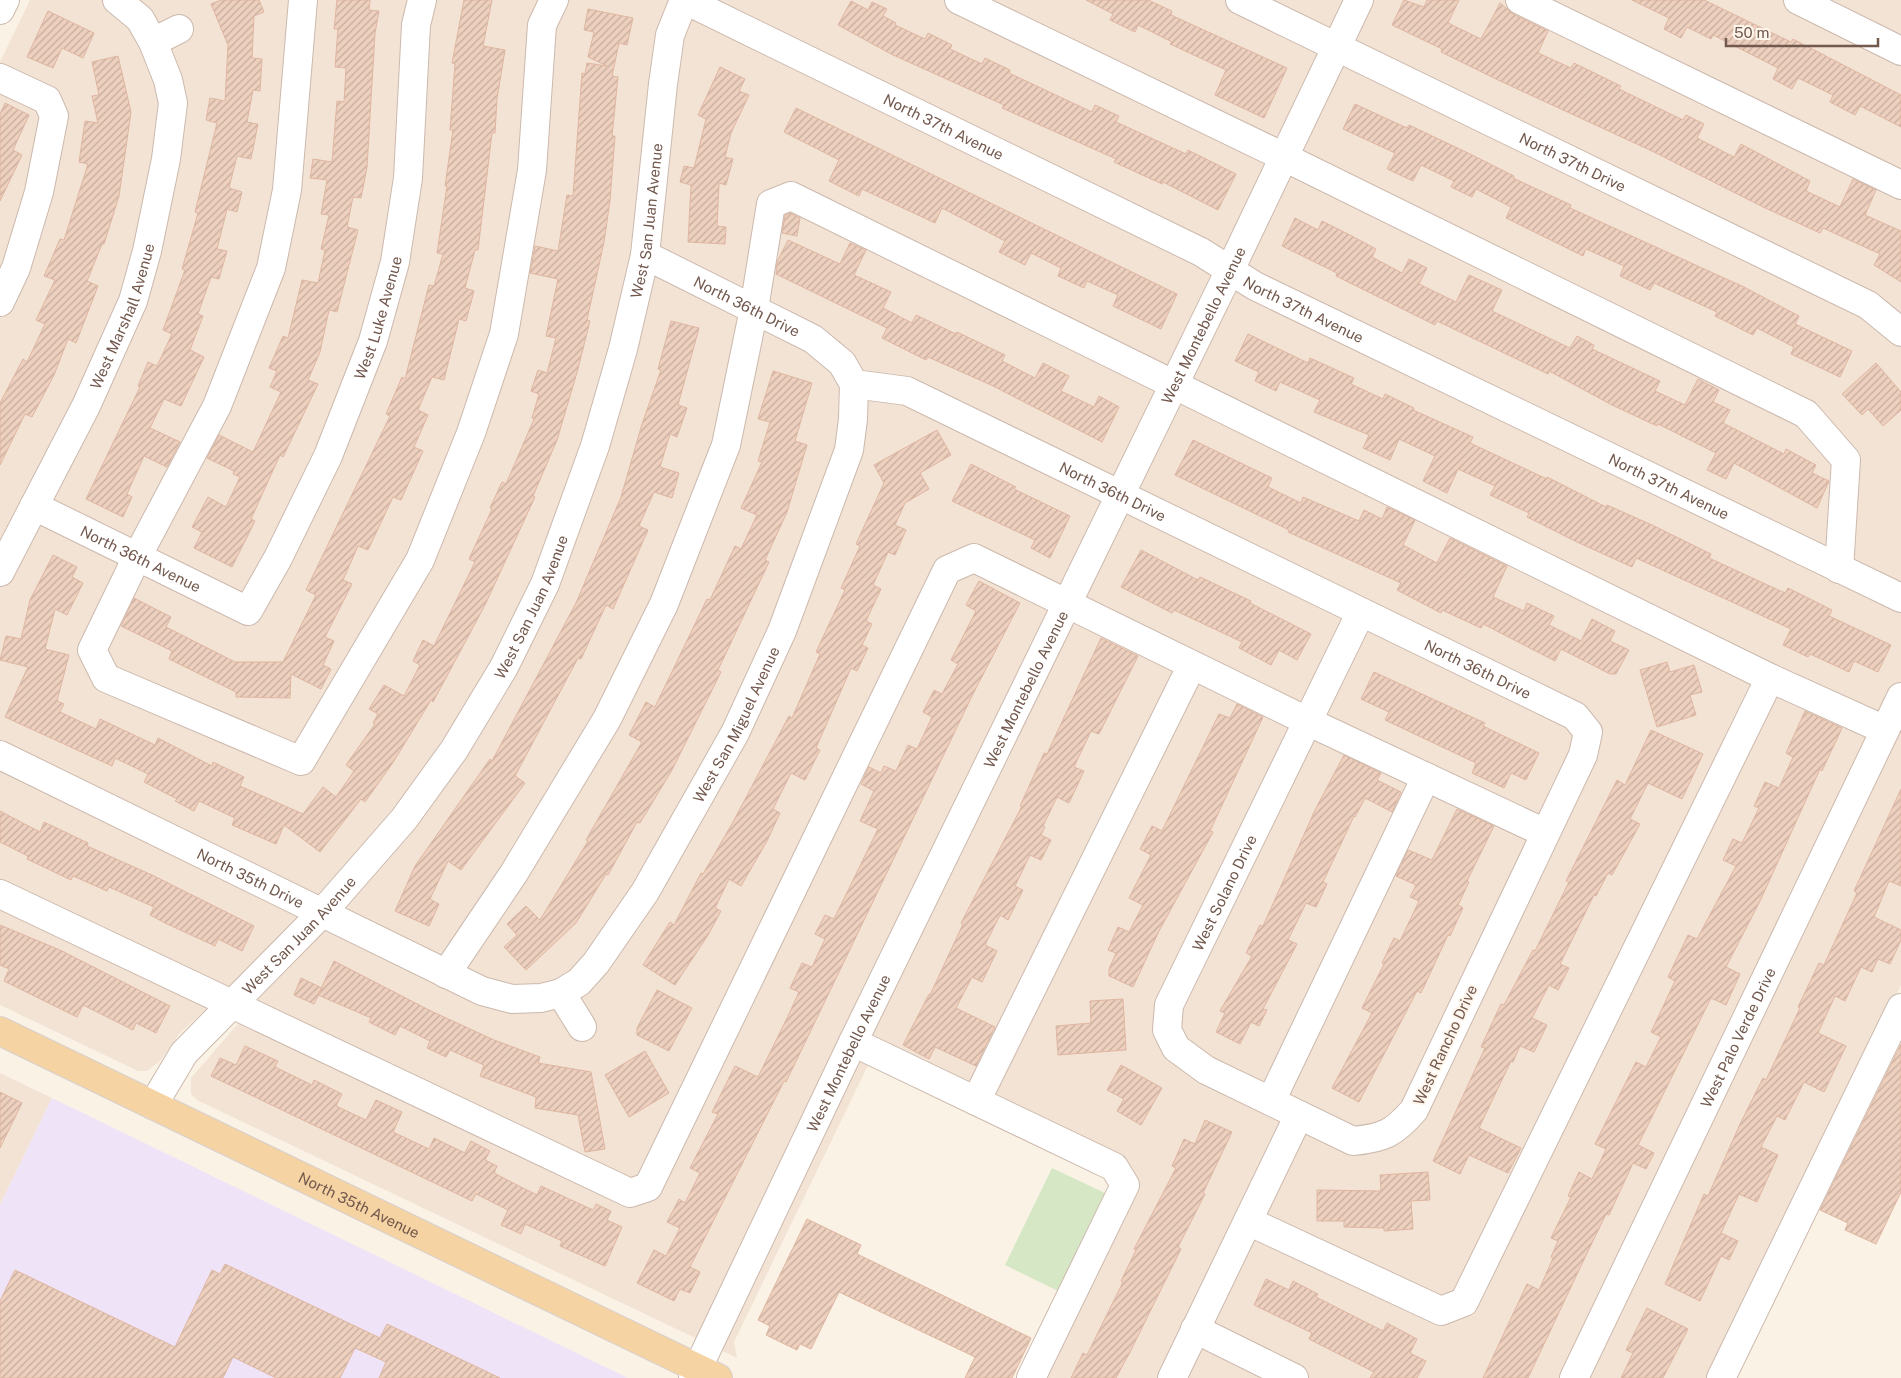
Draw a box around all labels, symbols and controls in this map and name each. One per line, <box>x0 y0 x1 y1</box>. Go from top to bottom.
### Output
scale bar <box>1726 15 1878 47</box>
text: 50 m <box>1734 24 1769 41</box>
street label: North 37th Avenue <box>881 90 1007 163</box>
street label: North 37th Drive <box>1517 129 1629 195</box>
street label: West San Juan Avenue <box>627 142 665 300</box>
street label: West Marshall Avenue <box>86 242 157 392</box>
street label: West Montebello Avenue <box>1158 244 1248 406</box>
street label: West Luke Avenue <box>350 255 404 382</box>
street label: North 36th Drive <box>691 272 803 340</box>
street label: North 37th Avenue <box>1241 273 1366 346</box>
street label: North 37th Avenue <box>1606 450 1732 522</box>
street label: North 36th Drive <box>1057 458 1169 524</box>
street label: North 36th Avenue <box>78 522 204 595</box>
street label: West San Juan Avenue <box>490 533 571 682</box>
street label: West Montebello Avenue <box>980 608 1071 770</box>
street label: North 36th Drive <box>1422 636 1534 702</box>
street label: West San Miguel Avenue <box>689 644 782 805</box>
street label: West Solano Drive <box>1188 832 1259 953</box>
street label: North 35th Drive <box>194 844 307 911</box>
street label: West San Juan Avenue <box>239 873 359 997</box>
street label: West Palo Verde Drive <box>1697 965 1778 1110</box>
street label: West Montebello Avenue <box>803 972 893 1135</box>
street label: West Rancho Drive <box>1410 982 1480 1108</box>
street label: North 35th Avenue <box>296 1168 422 1241</box>

